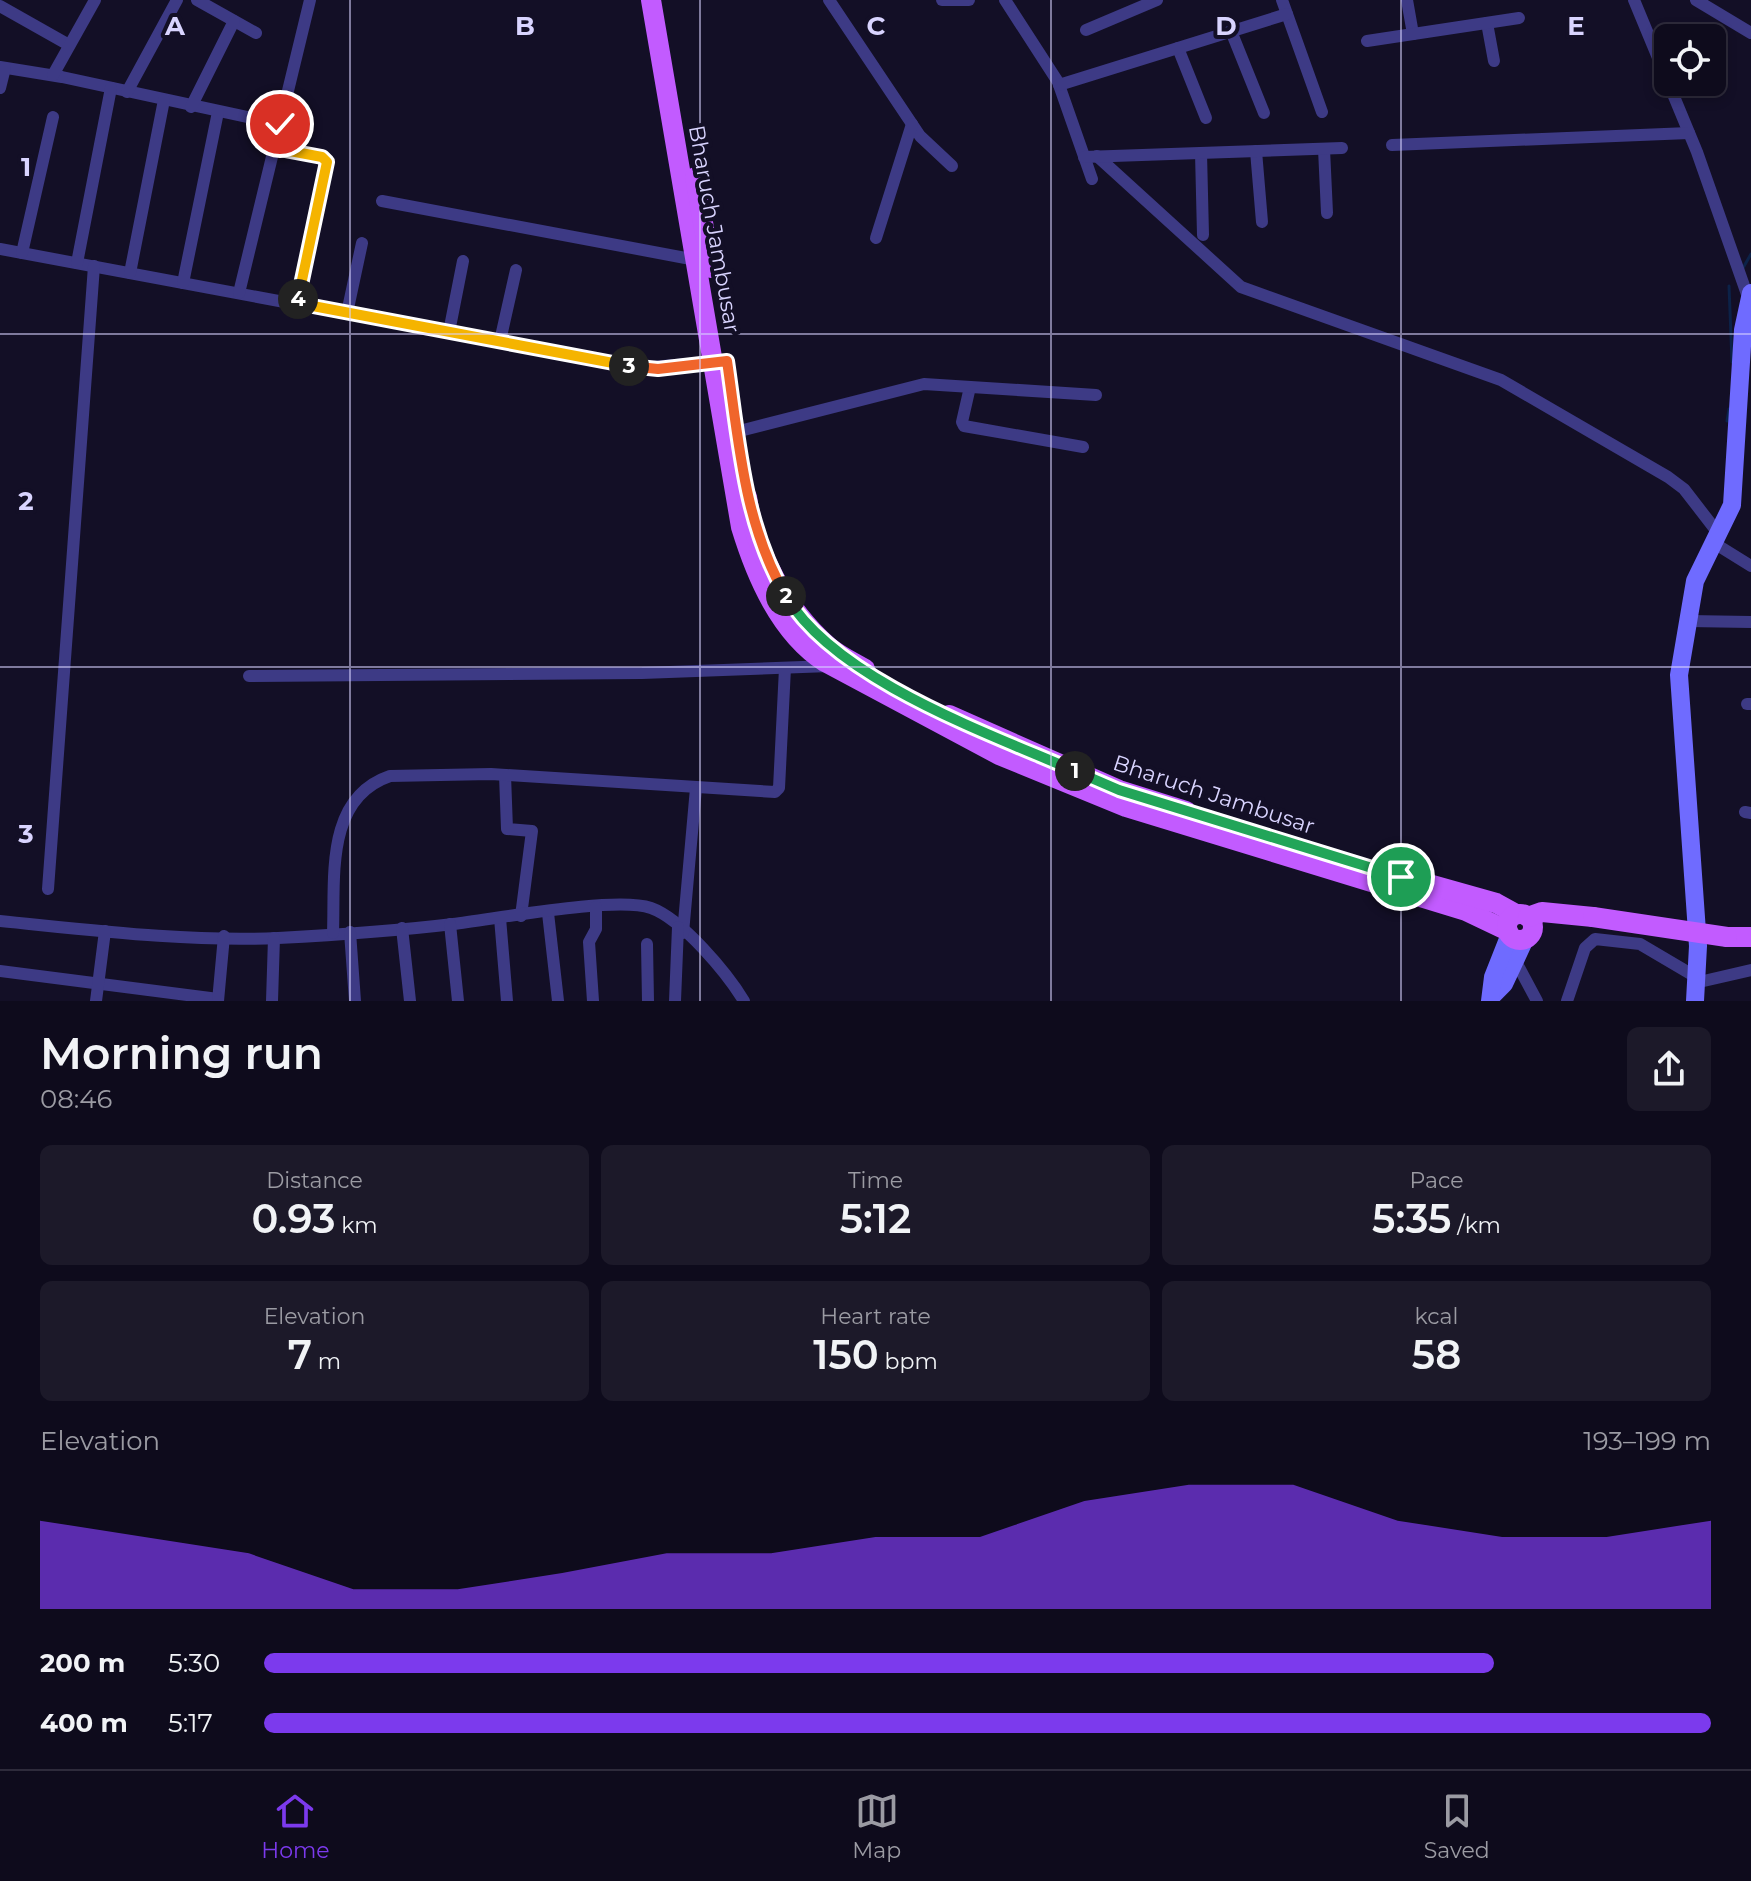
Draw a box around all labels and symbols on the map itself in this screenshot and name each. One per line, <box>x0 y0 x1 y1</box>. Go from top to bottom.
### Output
text: A <box>164 10 186 42</box>
text: B <box>515 10 535 42</box>
text: C <box>867 10 886 42</box>
text: D <box>1215 10 1237 42</box>
text: E <box>1567 10 1585 42</box>
pin <box>246 90 314 158</box>
street label: Bharuch Jambusar <box>683 123 746 335</box>
text: 1 <box>21 151 31 183</box>
pin: 4 <box>278 279 318 319</box>
pin: 3 <box>609 346 649 386</box>
text: 2 <box>18 485 34 517</box>
pin: 2 <box>766 576 806 616</box>
street label: Bharuch Jambusar <box>1110 749 1318 840</box>
pin: 1 <box>1055 751 1095 791</box>
text: 3 <box>17 818 34 850</box>
pin <box>1367 843 1435 911</box>

